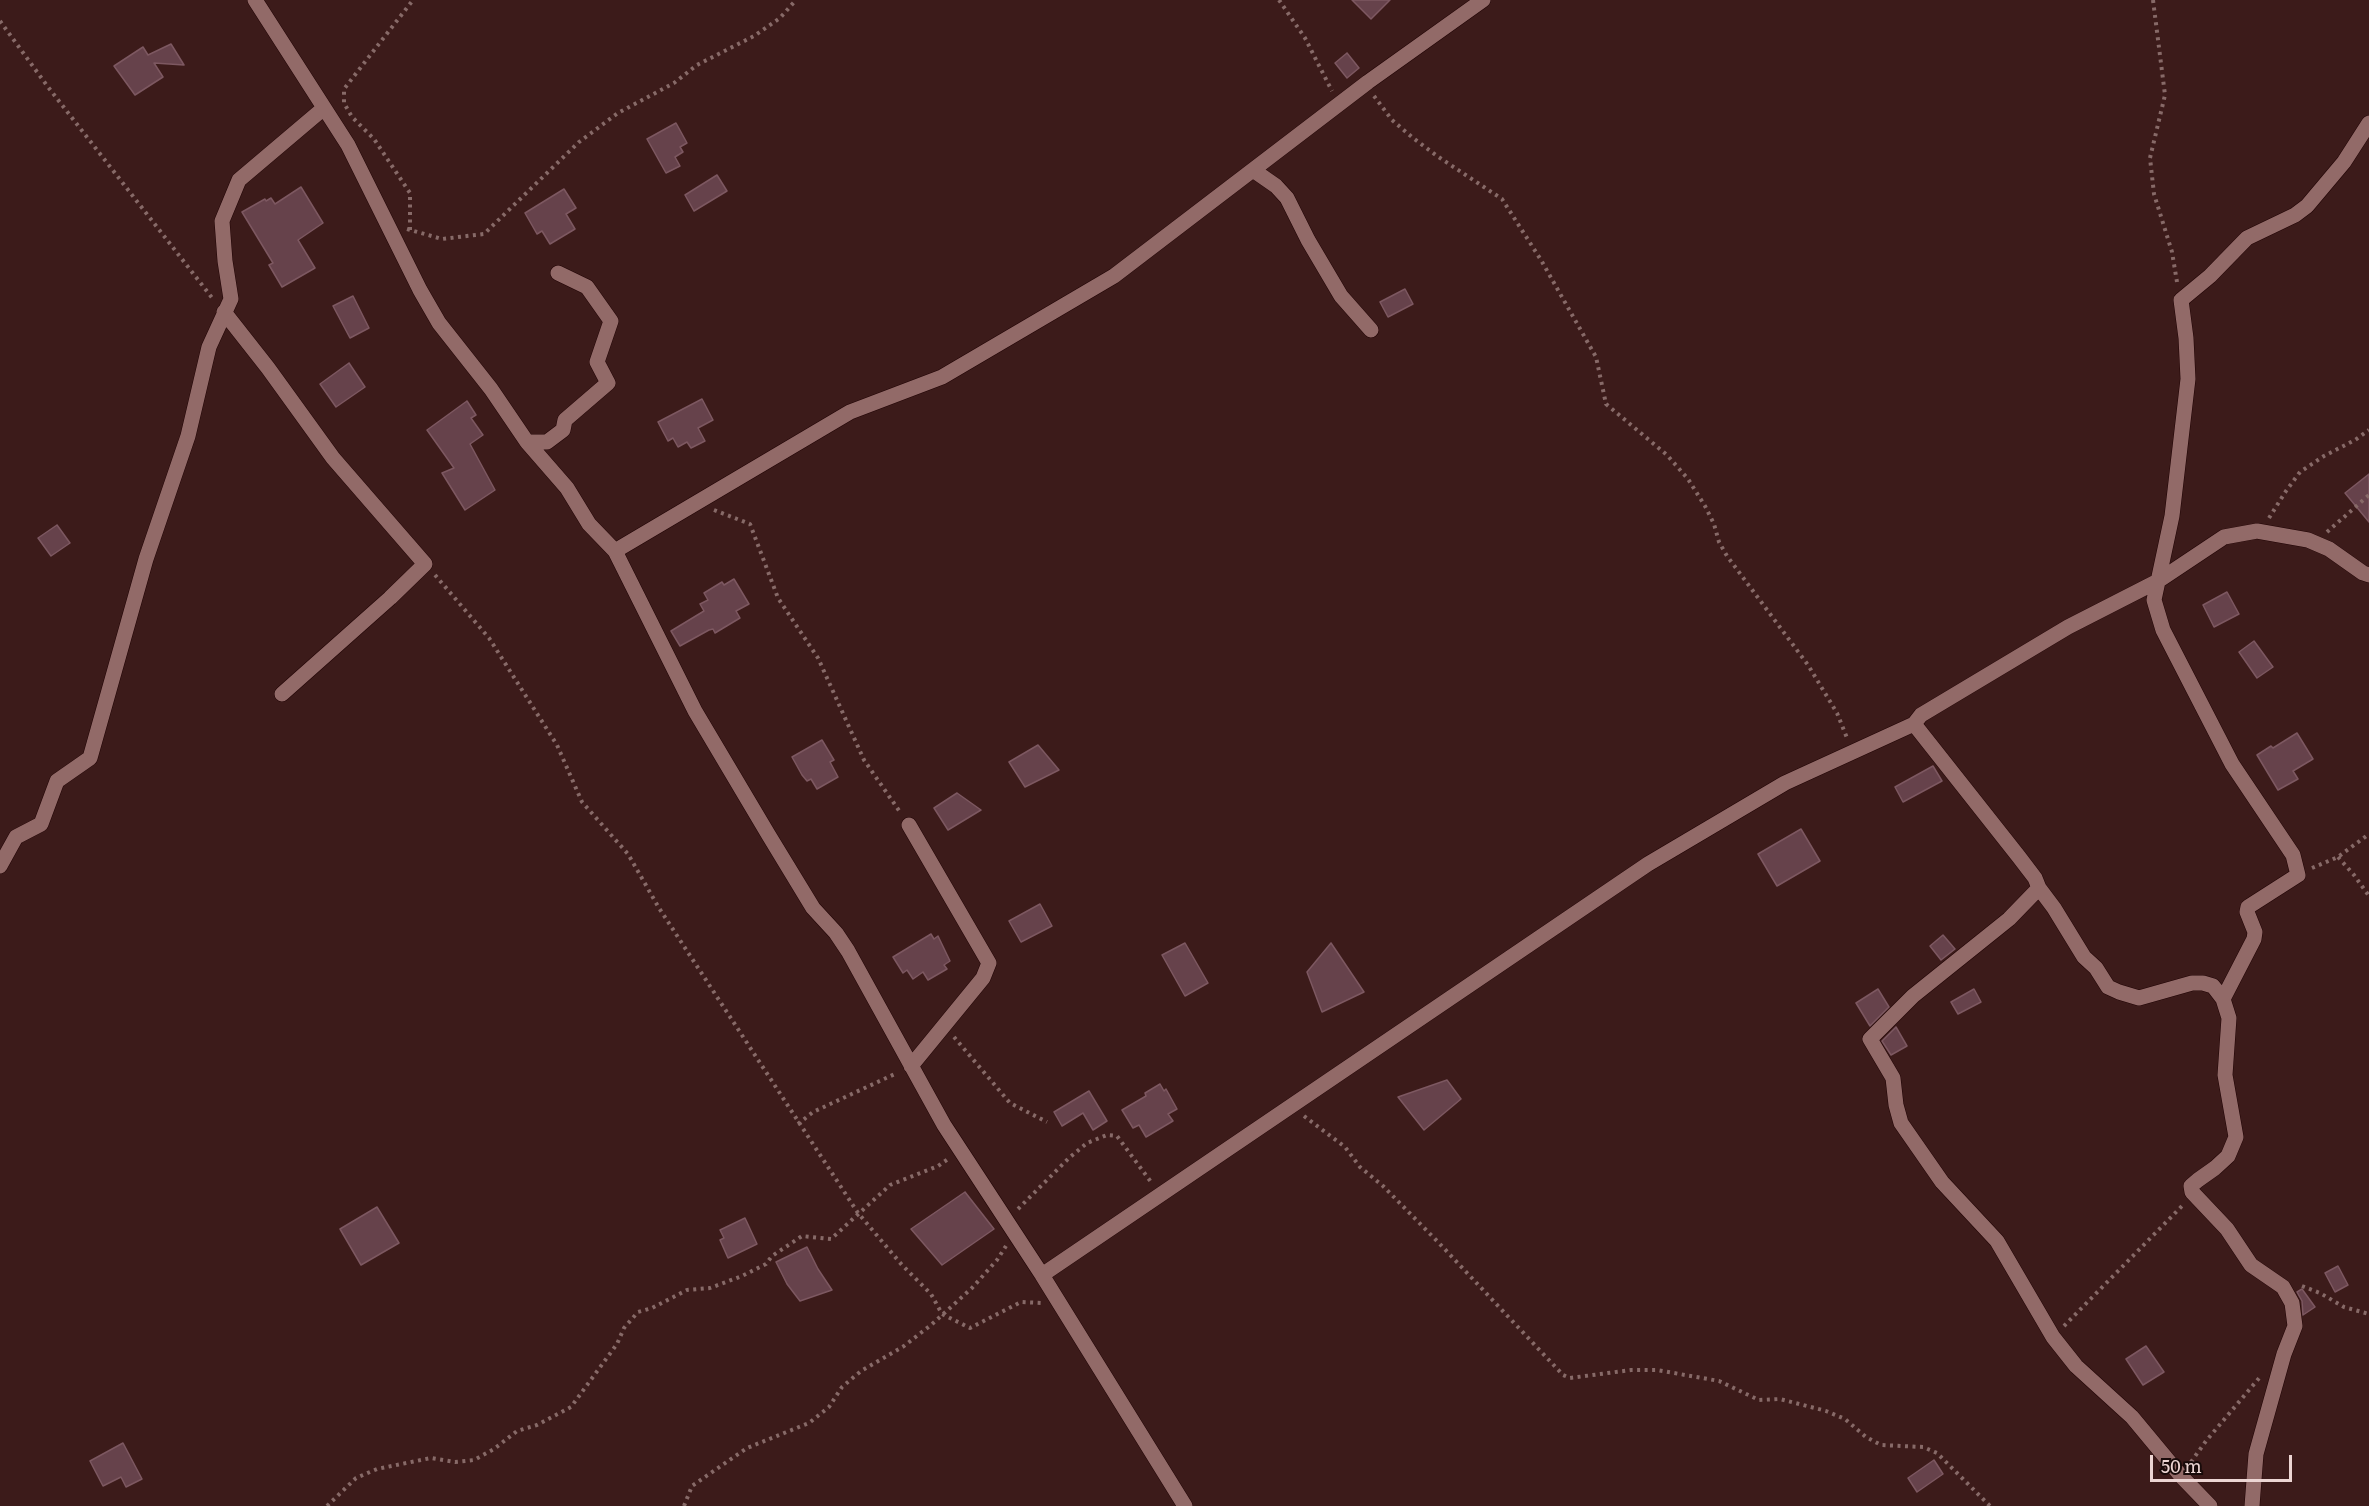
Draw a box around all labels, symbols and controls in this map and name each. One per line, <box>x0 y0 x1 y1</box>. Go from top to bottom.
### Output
scale bar <box>2153 1443 2296 1481</box>
text: 50 m <box>2161 1452 2202 1479</box>

